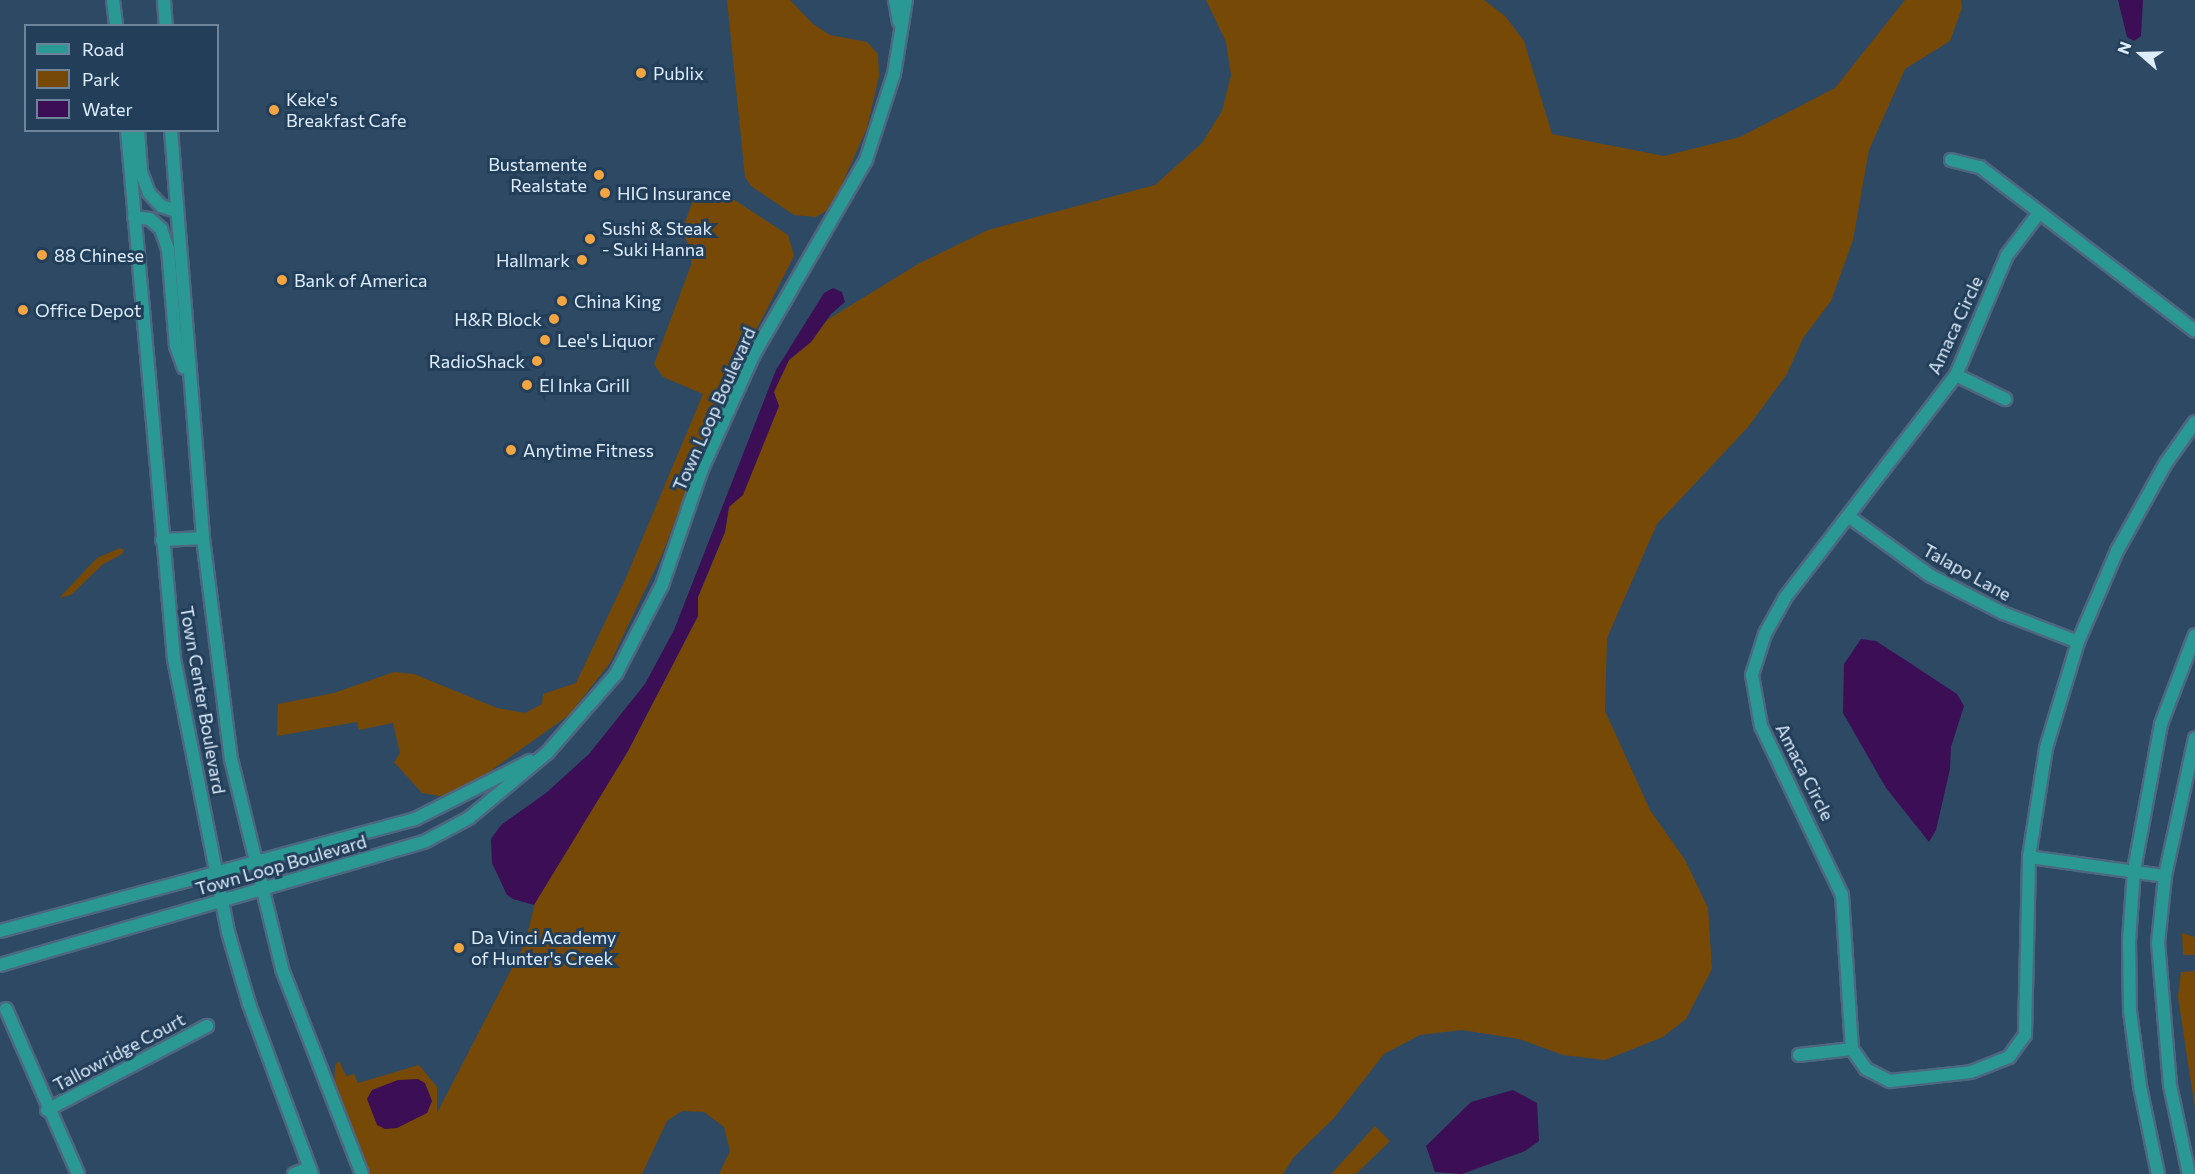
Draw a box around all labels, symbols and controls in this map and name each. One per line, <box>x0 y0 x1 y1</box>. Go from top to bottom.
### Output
legend <box>24 24 219 132</box>
north arrow <box>2111 24 2171 84</box>
text: Road <box>82 38 124 60</box>
text: N <box>2113 39 2135 57</box>
place label: Publix <box>653 62 704 84</box>
marker: Publix <box>634 66 648 80</box>
text: Park <box>82 68 120 90</box>
place label: Keke's Breakfast Cafe <box>286 89 406 132</box>
text: Water <box>82 98 133 120</box>
marker: Keke's Breakfast Cafe <box>267 103 281 117</box>
place label: Bustamente Realstate <box>488 154 587 196</box>
marker: Bustamente Realstate <box>592 168 606 182</box>
place label: HIG Insurance <box>617 182 731 204</box>
marker: HIG Insurance <box>598 186 612 200</box>
place label: Sushi & Steak - Suki Hanna <box>602 218 712 260</box>
marker: Sushi & Steak - Suki Hanna <box>583 232 597 246</box>
place label: 88 Chinese <box>54 244 144 266</box>
marker: 88 Chinese <box>35 248 49 262</box>
place label: Hallmark <box>496 249 570 271</box>
marker: Hallmark <box>575 253 589 267</box>
place label: Bank of America <box>294 269 427 291</box>
street label: Amaca Circle <box>1923 272 1987 378</box>
marker: Bank of America <box>275 273 289 287</box>
place label: China King <box>574 290 661 312</box>
marker: China King <box>555 294 569 308</box>
place label: Office Depot <box>35 299 141 321</box>
marker: Office Depot <box>16 303 30 317</box>
place label: H&R Block <box>454 308 542 330</box>
marker: H&R Block <box>547 312 561 326</box>
street label: Town Loop Boulevard <box>668 324 760 494</box>
place label: Lee's Liquor <box>557 329 655 351</box>
marker: Lee's Liquor <box>538 333 552 347</box>
place label: RadioShack <box>429 350 525 372</box>
marker: RadioShack <box>530 354 544 368</box>
place label: El Inka Grill <box>539 374 630 396</box>
marker: El Inka Grill <box>520 378 534 392</box>
place label: Anytime Fitness <box>523 439 654 461</box>
marker: Anytime Fitness <box>504 443 518 457</box>
street label: Talapo Lane <box>1919 539 2015 605</box>
street label: Town Center Boulevard <box>176 604 230 796</box>
street label: Amaca Circle <box>1771 720 1839 824</box>
street label: Town Loop Boulevard <box>193 830 369 900</box>
place label: Da Vinci Academy of Hunter's Creek <box>471 927 616 970</box>
marker: Da Vinci Academy of Hunter's Creek <box>452 941 466 955</box>
street label: Tallowridge Court <box>50 1008 188 1096</box>

